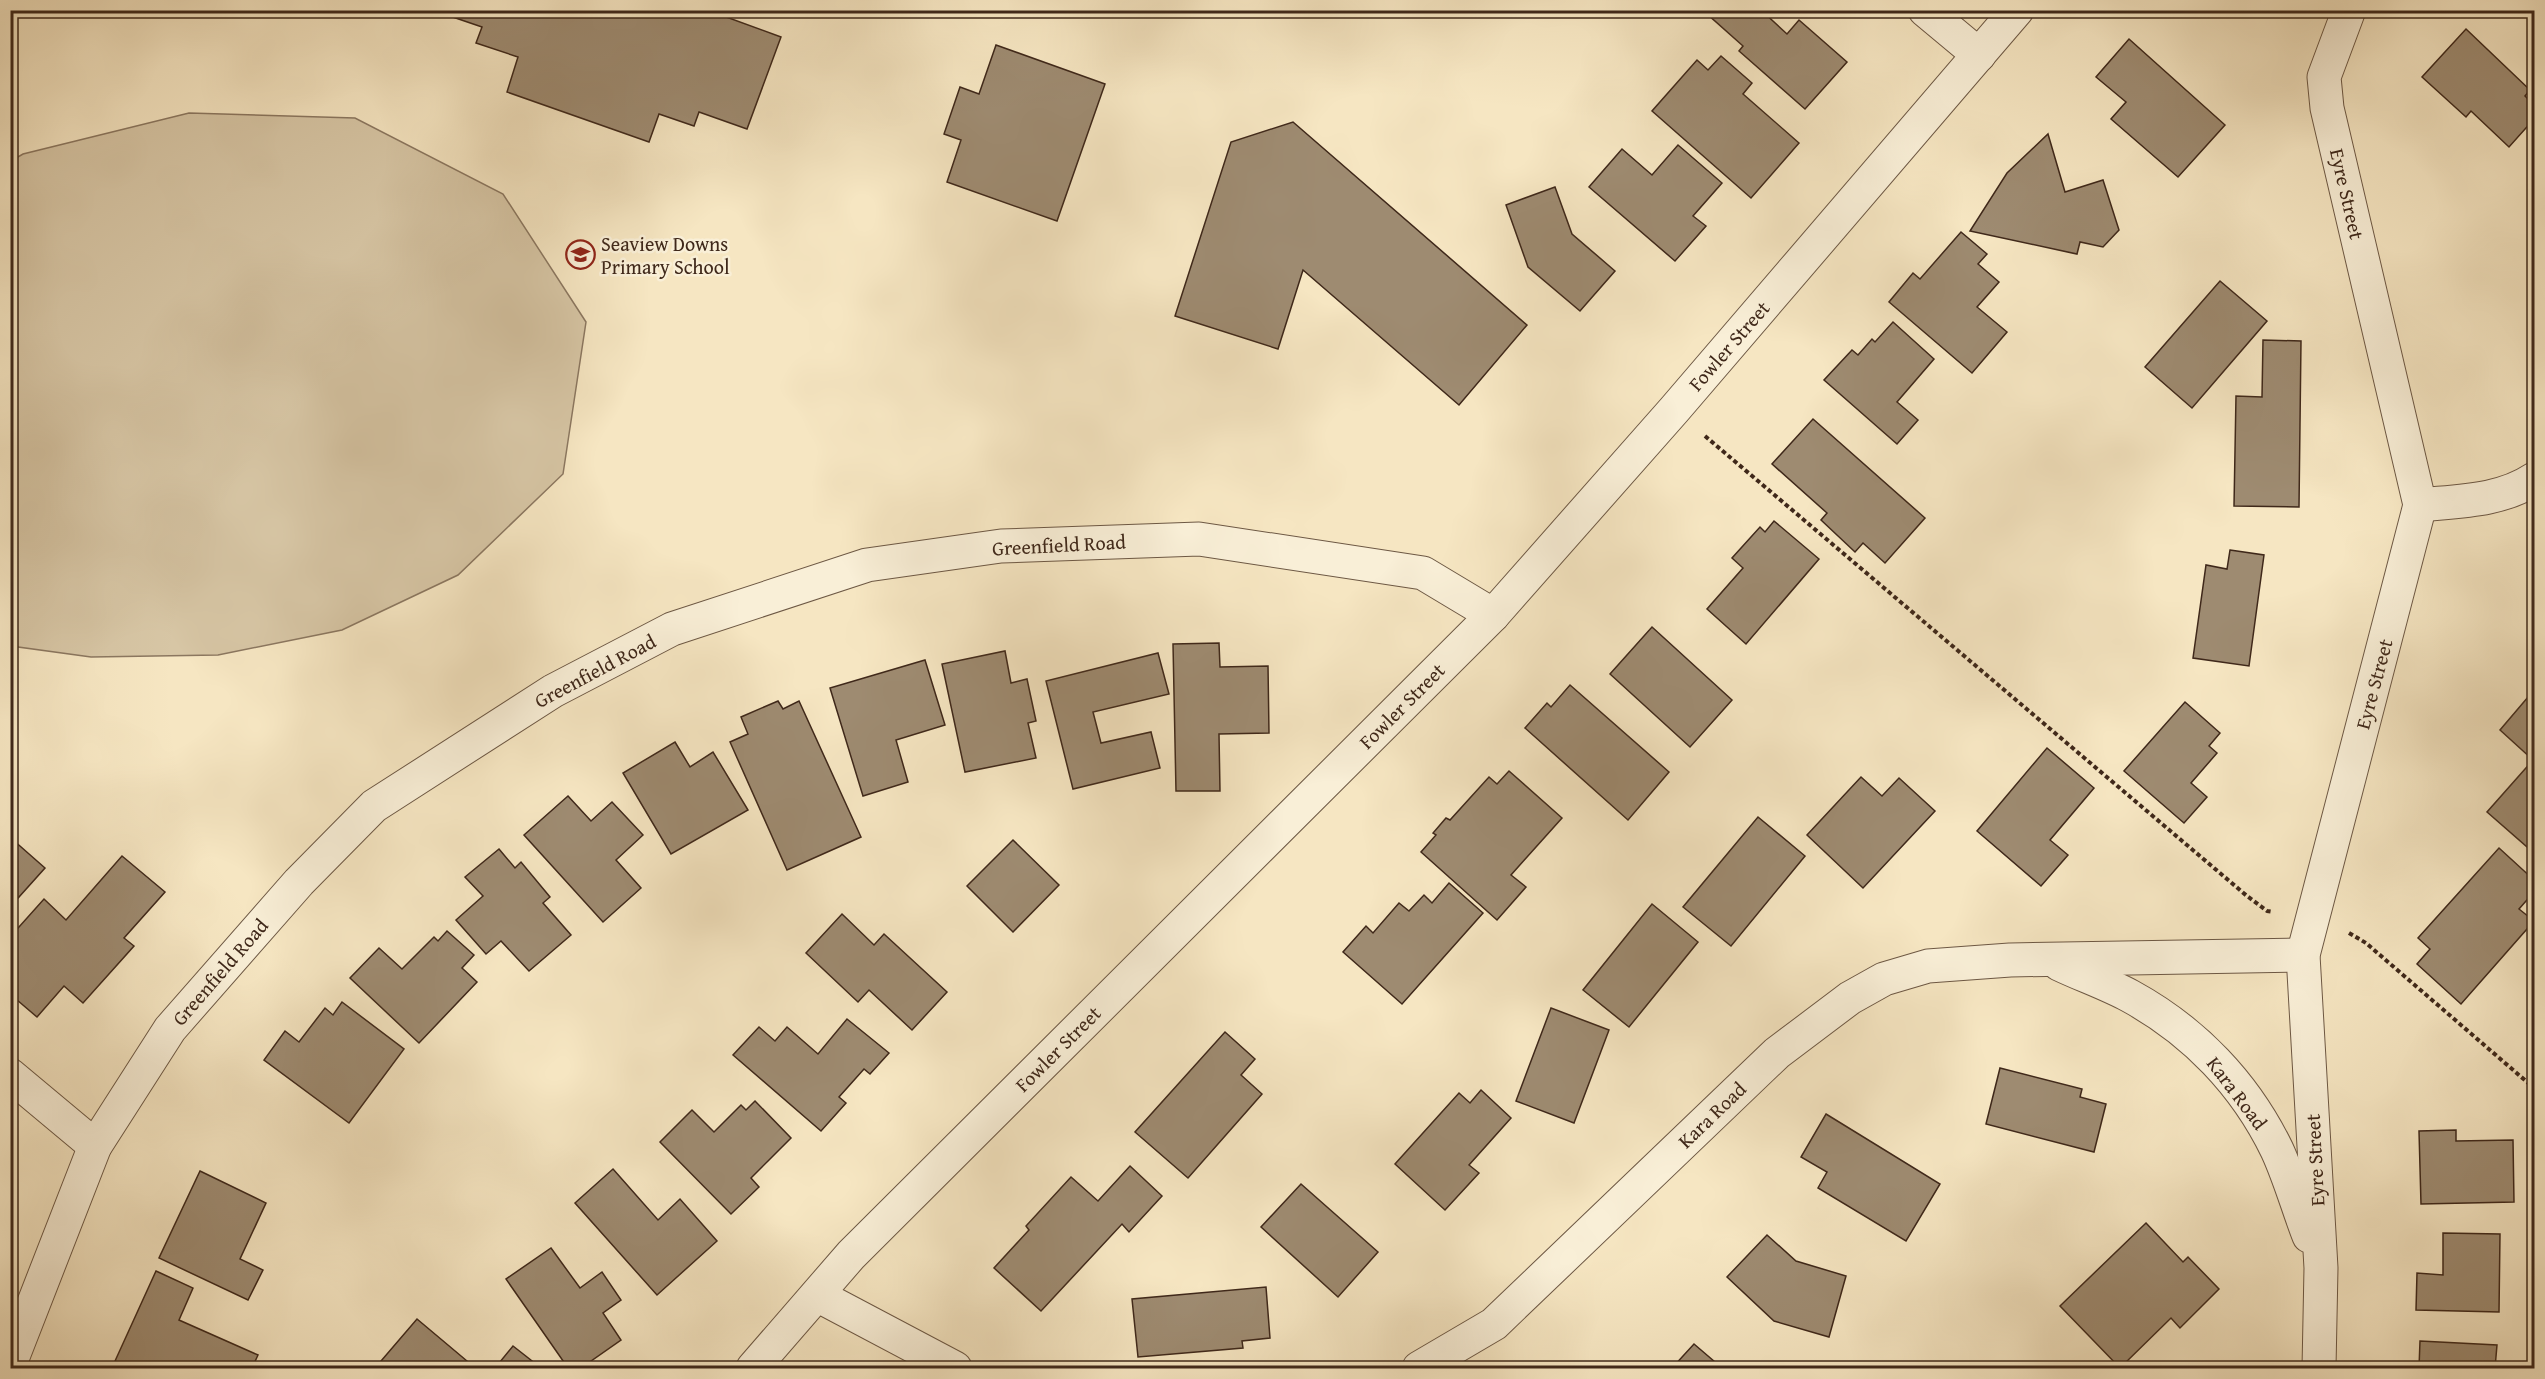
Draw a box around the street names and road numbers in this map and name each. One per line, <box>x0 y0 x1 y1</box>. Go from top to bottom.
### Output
street label: Eyre Street <box>2323 146 2372 242</box>
street label: Fowler Street <box>1681 294 1776 397</box>
street label: Greenfield Road <box>991 527 1127 562</box>
street label: Greenfield Road <box>529 626 661 715</box>
street label: Eyre Street <box>2348 635 2399 732</box>
street label: Fowler Street <box>1352 656 1451 755</box>
street label: Greenfield Road <box>165 911 275 1032</box>
street label: Fowler Street <box>1008 999 1107 1098</box>
street label: Kara Road <box>2200 1050 2275 1136</box>
street label: Kara Road <box>1671 1074 1753 1155</box>
street label: Eyre Street <box>2298 1113 2331 1207</box>

